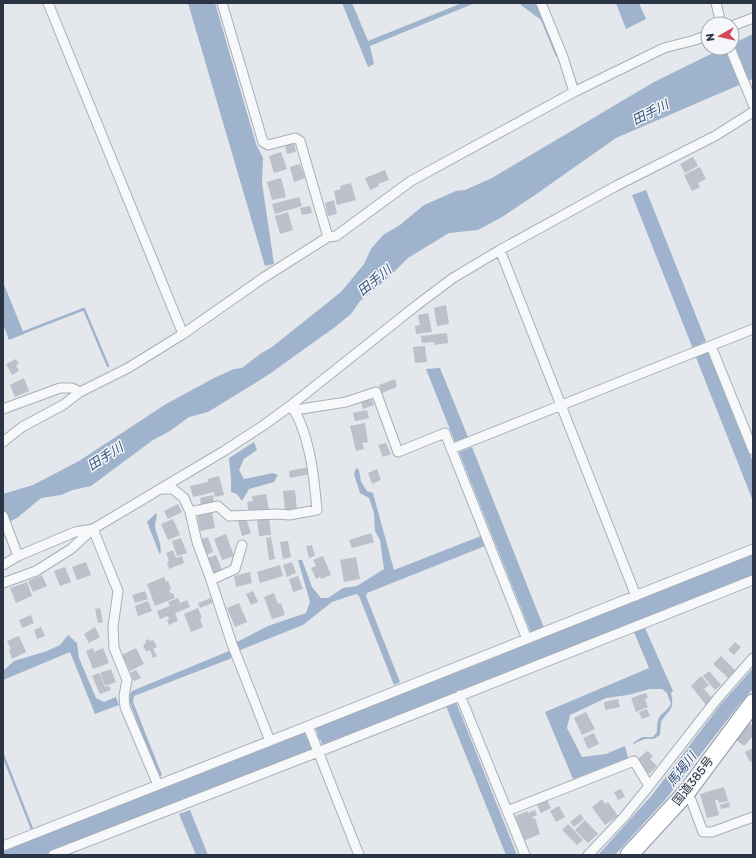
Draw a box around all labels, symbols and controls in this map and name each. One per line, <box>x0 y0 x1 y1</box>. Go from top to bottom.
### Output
north arrow <box>700 16 740 56</box>
text: N <box>704 32 718 42</box>
water label: 田手川 <box>629 96 673 128</box>
water label: 田手川 <box>354 261 396 298</box>
water label: 田手川 <box>85 438 127 473</box>
water label: 馬場川 <box>663 748 701 789</box>
street label: 国道385号 <box>670 754 716 808</box>

